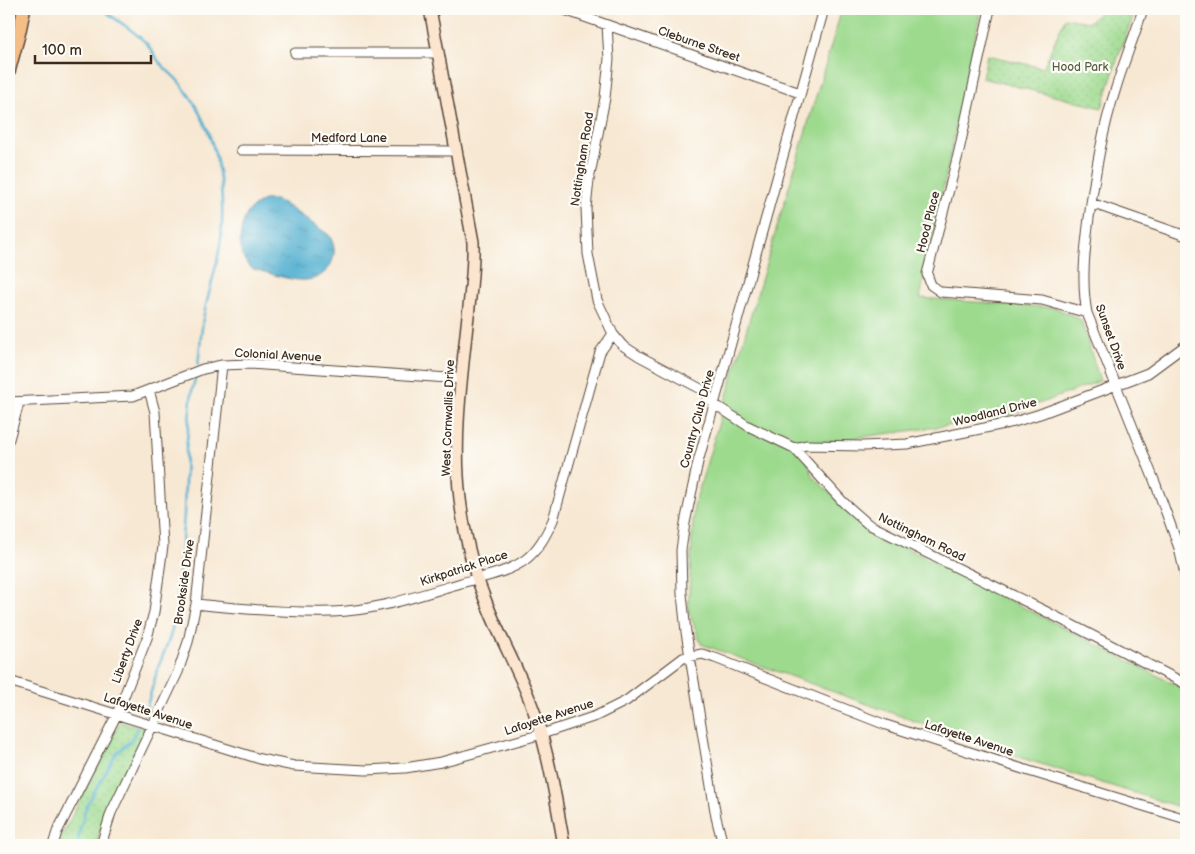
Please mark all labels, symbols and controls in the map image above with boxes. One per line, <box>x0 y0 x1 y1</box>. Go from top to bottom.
street label: Cleburne Street <box>656 23 742 66</box>
scale bar <box>35 32 151 64</box>
text: 100 m <box>42 41 82 60</box>
park label: Hood Park <box>1052 60 1108 75</box>
street label: Nottingham Road <box>568 111 597 207</box>
street label: Medford Lane <box>311 131 387 146</box>
street label: Hood Place <box>914 190 943 254</box>
street label: Sunset Drive <box>1092 302 1129 372</box>
street label: Colonial Avenue <box>234 346 322 365</box>
street label: West Cornwallis Drive <box>439 359 458 477</box>
street label: Country Club Drive <box>677 368 718 470</box>
street label: Woodland Drive <box>952 395 1038 430</box>
street label: Nottingham Road <box>876 510 968 565</box>
street label: Brookside Drive <box>171 538 198 626</box>
street label: Kirkpatrick Place <box>418 547 510 590</box>
street label: Liberty Drive <box>109 617 146 686</box>
street label: Lafayette Avenue <box>101 690 194 733</box>
street label: Lafayette Avenue <box>503 696 596 739</box>
street label: Lafayette Avenue <box>922 717 1015 760</box>

